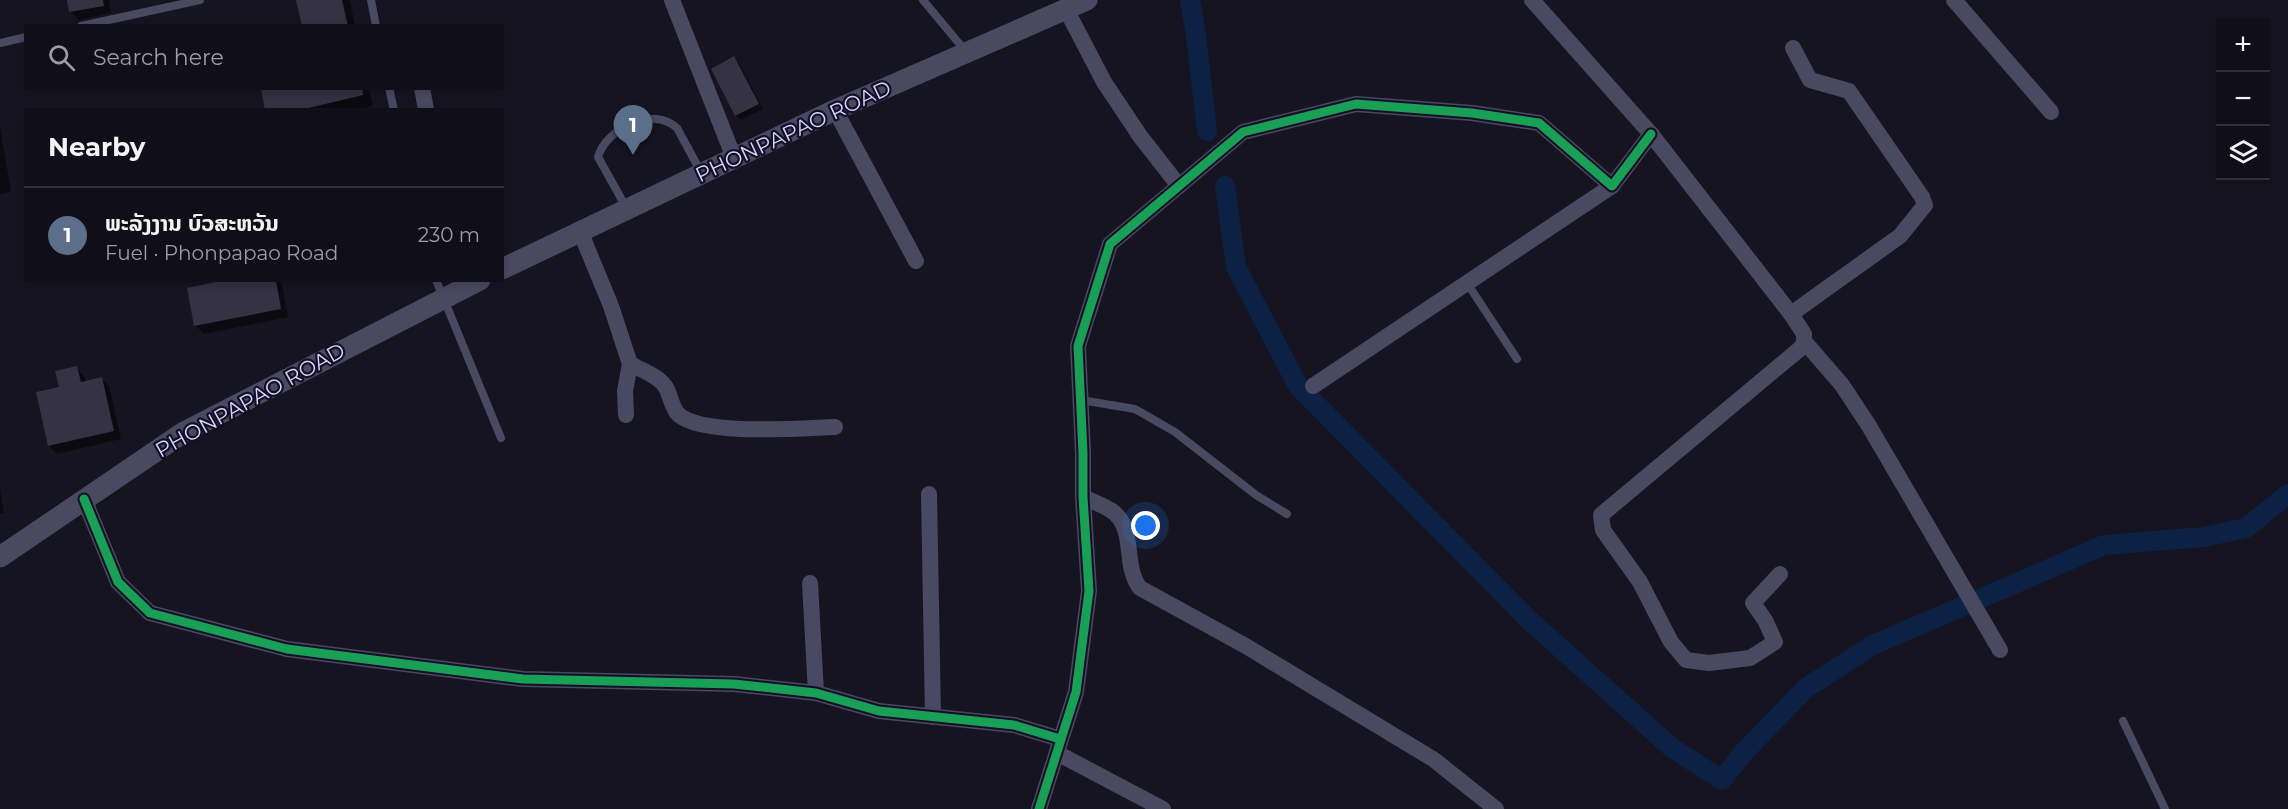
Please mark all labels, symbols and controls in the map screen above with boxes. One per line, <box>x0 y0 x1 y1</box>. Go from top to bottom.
map controls <box>2216 18 2270 180</box>
button: + <box>2216 18 2270 72</box>
search box <box>24 24 504 90</box>
icon: search <box>45 41 78 74</box>
text: Search here <box>93 44 224 71</box>
button: − <box>2216 72 2270 126</box>
street label: PHONPAPAO ROAD <box>691 75 895 187</box>
pin: 1 <box>614 106 652 155</box>
button: layers <box>2216 126 2270 180</box>
text: Nearby <box>48 131 145 163</box>
text: ພະລັງງານ ບົວສະຫວັນ <box>105 210 279 237</box>
text: 1 <box>64 223 71 247</box>
text: 230 m <box>418 223 480 247</box>
text: Fuel · Phonpapao Road <box>105 241 338 265</box>
street label: PHONPAPAO ROAD <box>151 337 349 463</box>
your location <box>1131 511 1160 540</box>

